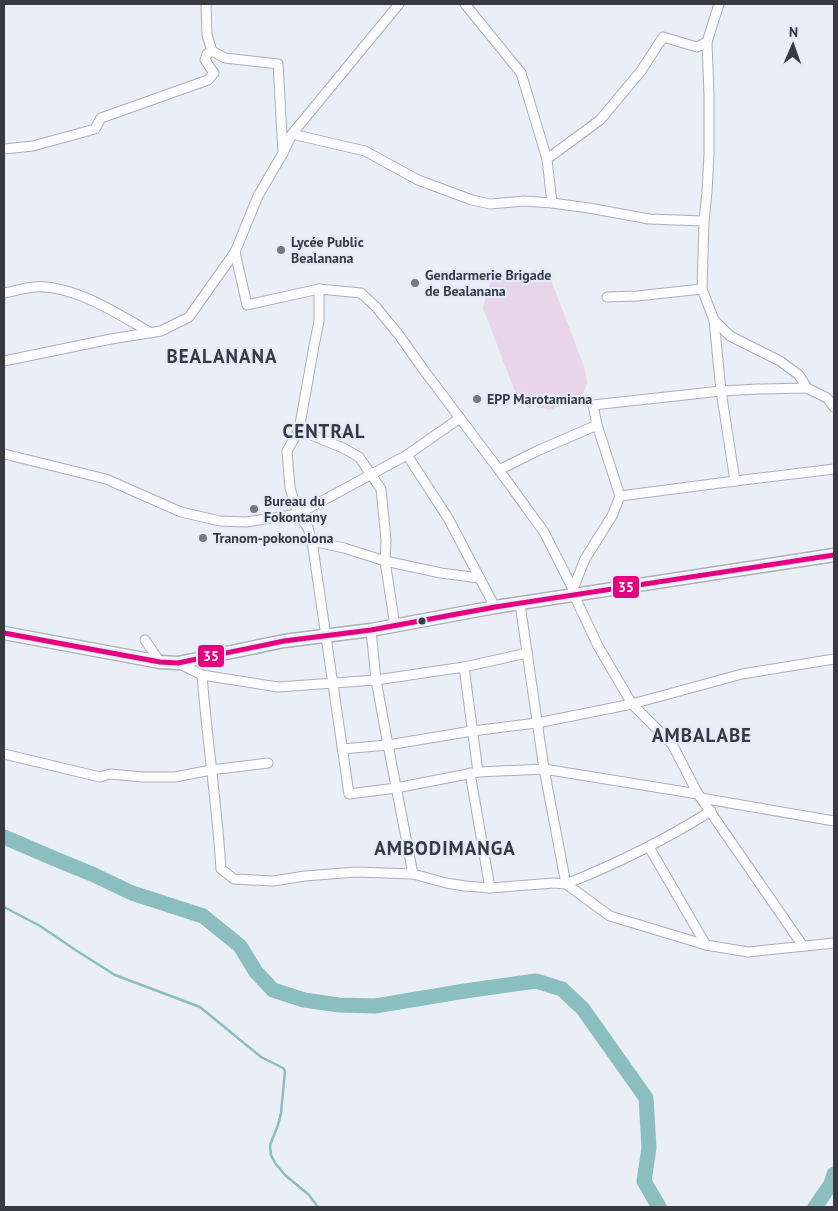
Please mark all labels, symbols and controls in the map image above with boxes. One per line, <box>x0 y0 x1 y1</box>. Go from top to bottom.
north arrow <box>768 20 818 70</box>
text: N <box>789 23 798 41</box>
place label: Lycée Public Bealanana <box>291 233 364 267</box>
marker: Lycée Public Bealanana <box>275 244 287 256</box>
place label: Gendarmerie Brigade de Bealanana <box>425 266 551 300</box>
marker: Gendarmerie Brigade de Bealanana <box>409 277 421 289</box>
district label: BEALANANA <box>166 344 278 368</box>
place label: EPP Marotamiana <box>487 390 592 408</box>
marker: EPP Marotamiana <box>471 393 483 405</box>
district label: CENTRAL <box>283 419 365 443</box>
place label: Bureau du Fokontany <box>264 492 327 526</box>
marker: Bureau du Fokontany <box>248 503 260 515</box>
place label: Tranom-pokonolona <box>213 529 334 547</box>
marker: Tranom-pokonolona <box>197 532 209 544</box>
line badge: 35 <box>612 575 640 599</box>
text: 35 <box>618 578 634 596</box>
unlabelled marker <box>417 616 427 626</box>
line badge: 35 <box>197 644 225 668</box>
text: 35 <box>203 647 219 665</box>
district label: AMBALABE <box>652 723 752 747</box>
district label: AMBODIMANGA <box>374 836 516 860</box>

